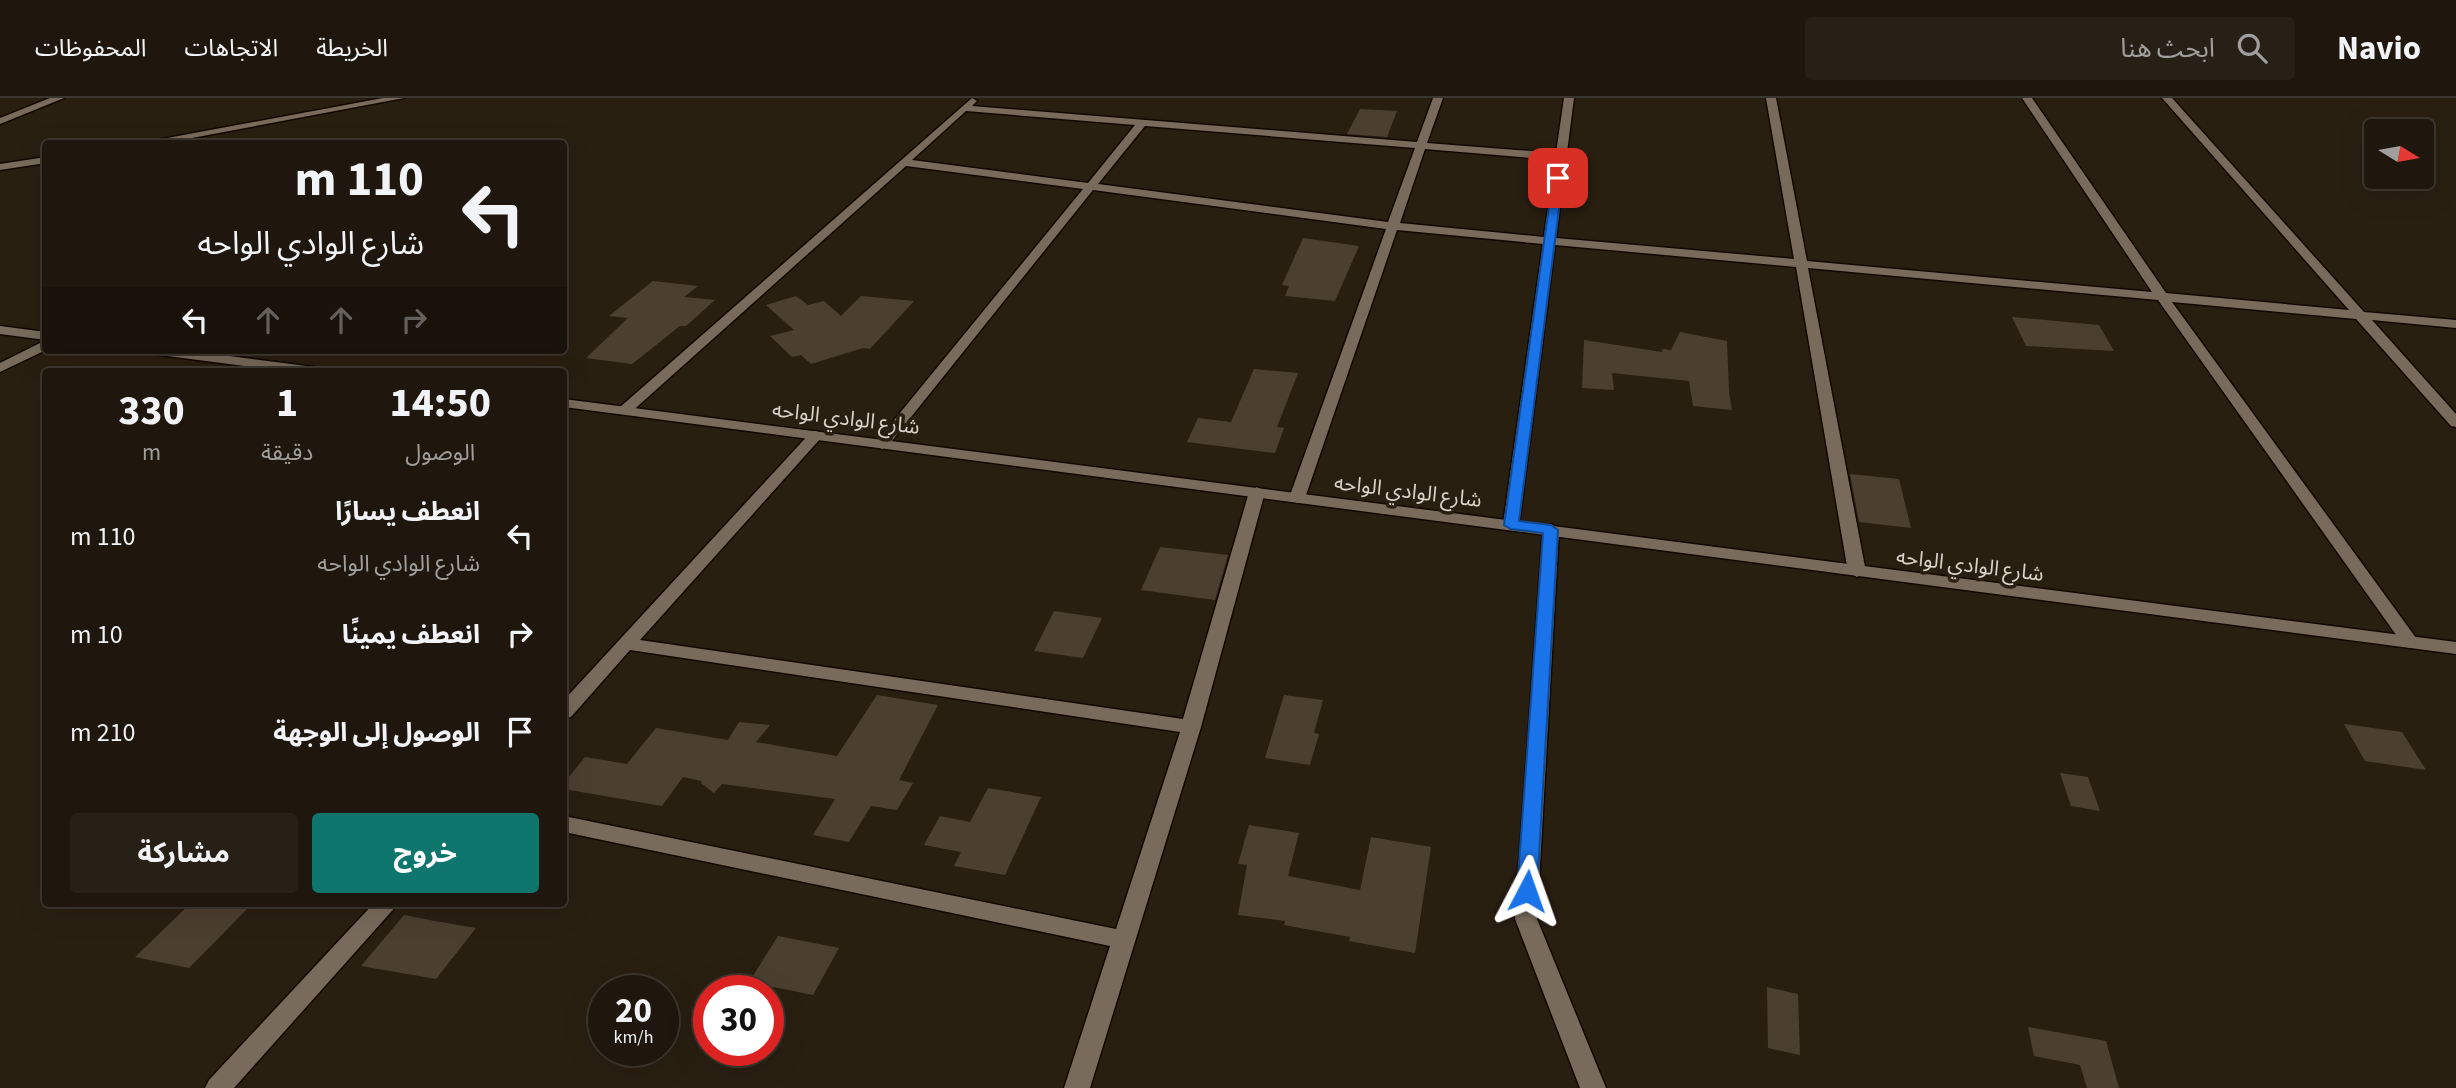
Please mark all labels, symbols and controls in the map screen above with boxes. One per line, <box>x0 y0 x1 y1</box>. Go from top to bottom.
search box <box>1805 17 2295 80</box>
text: Navio <box>2337 25 2421 72</box>
icon: search <box>2233 29 2271 67</box>
text: ابحث هنا <box>2120 30 2215 67</box>
text: المحفوظات <box>35 31 146 66</box>
text: الاتجاهات <box>184 31 278 66</box>
text: الخريطة <box>316 31 388 66</box>
north arrow <box>2364 119 2434 189</box>
map controls <box>2364 119 2434 189</box>
text: 110 m <box>295 145 424 215</box>
pin <box>1528 148 1588 208</box>
icon: arrive <box>1539 159 1577 197</box>
icon: left <box>448 168 539 259</box>
text: شارع الوادي الواحه <box>198 221 424 267</box>
icon: left <box>176 301 214 339</box>
icon: ahead <box>249 301 287 339</box>
icon: ahead <box>322 301 360 339</box>
icon: right <box>395 301 433 339</box>
text: 1 <box>276 373 298 433</box>
text: 14:50 <box>390 373 491 433</box>
text: 330 <box>118 381 185 441</box>
street label: شارع الوادي الواحه <box>770 394 922 443</box>
text: m <box>142 436 161 469</box>
text: دقيقة <box>261 436 313 469</box>
text: الوصول <box>405 436 475 469</box>
street label: شارع الوادي الواحه <box>1332 467 1484 516</box>
text: انعطف يسارًا <box>335 493 480 530</box>
icon: left <box>501 517 539 555</box>
text: 110 m <box>70 518 136 555</box>
street label: شارع الوادي الواحه <box>1894 541 2046 590</box>
text: شارع الوادي الواحه <box>317 547 480 580</box>
icon: right <box>501 615 539 653</box>
text: 10 m <box>70 616 123 653</box>
text: انعطف يمينًا <box>342 616 480 653</box>
icon: arrive <box>501 713 539 751</box>
text: 210 m <box>70 714 136 751</box>
text: الوصول إلى الوجهة <box>273 714 480 751</box>
button: مشاركة <box>70 813 298 893</box>
button: خروج <box>312 813 539 893</box>
position arrow <box>1490 854 1564 928</box>
speed limit sign: 30 <box>693 975 784 1066</box>
text: 20 <box>615 986 652 1036</box>
text: km/h <box>614 1025 653 1050</box>

